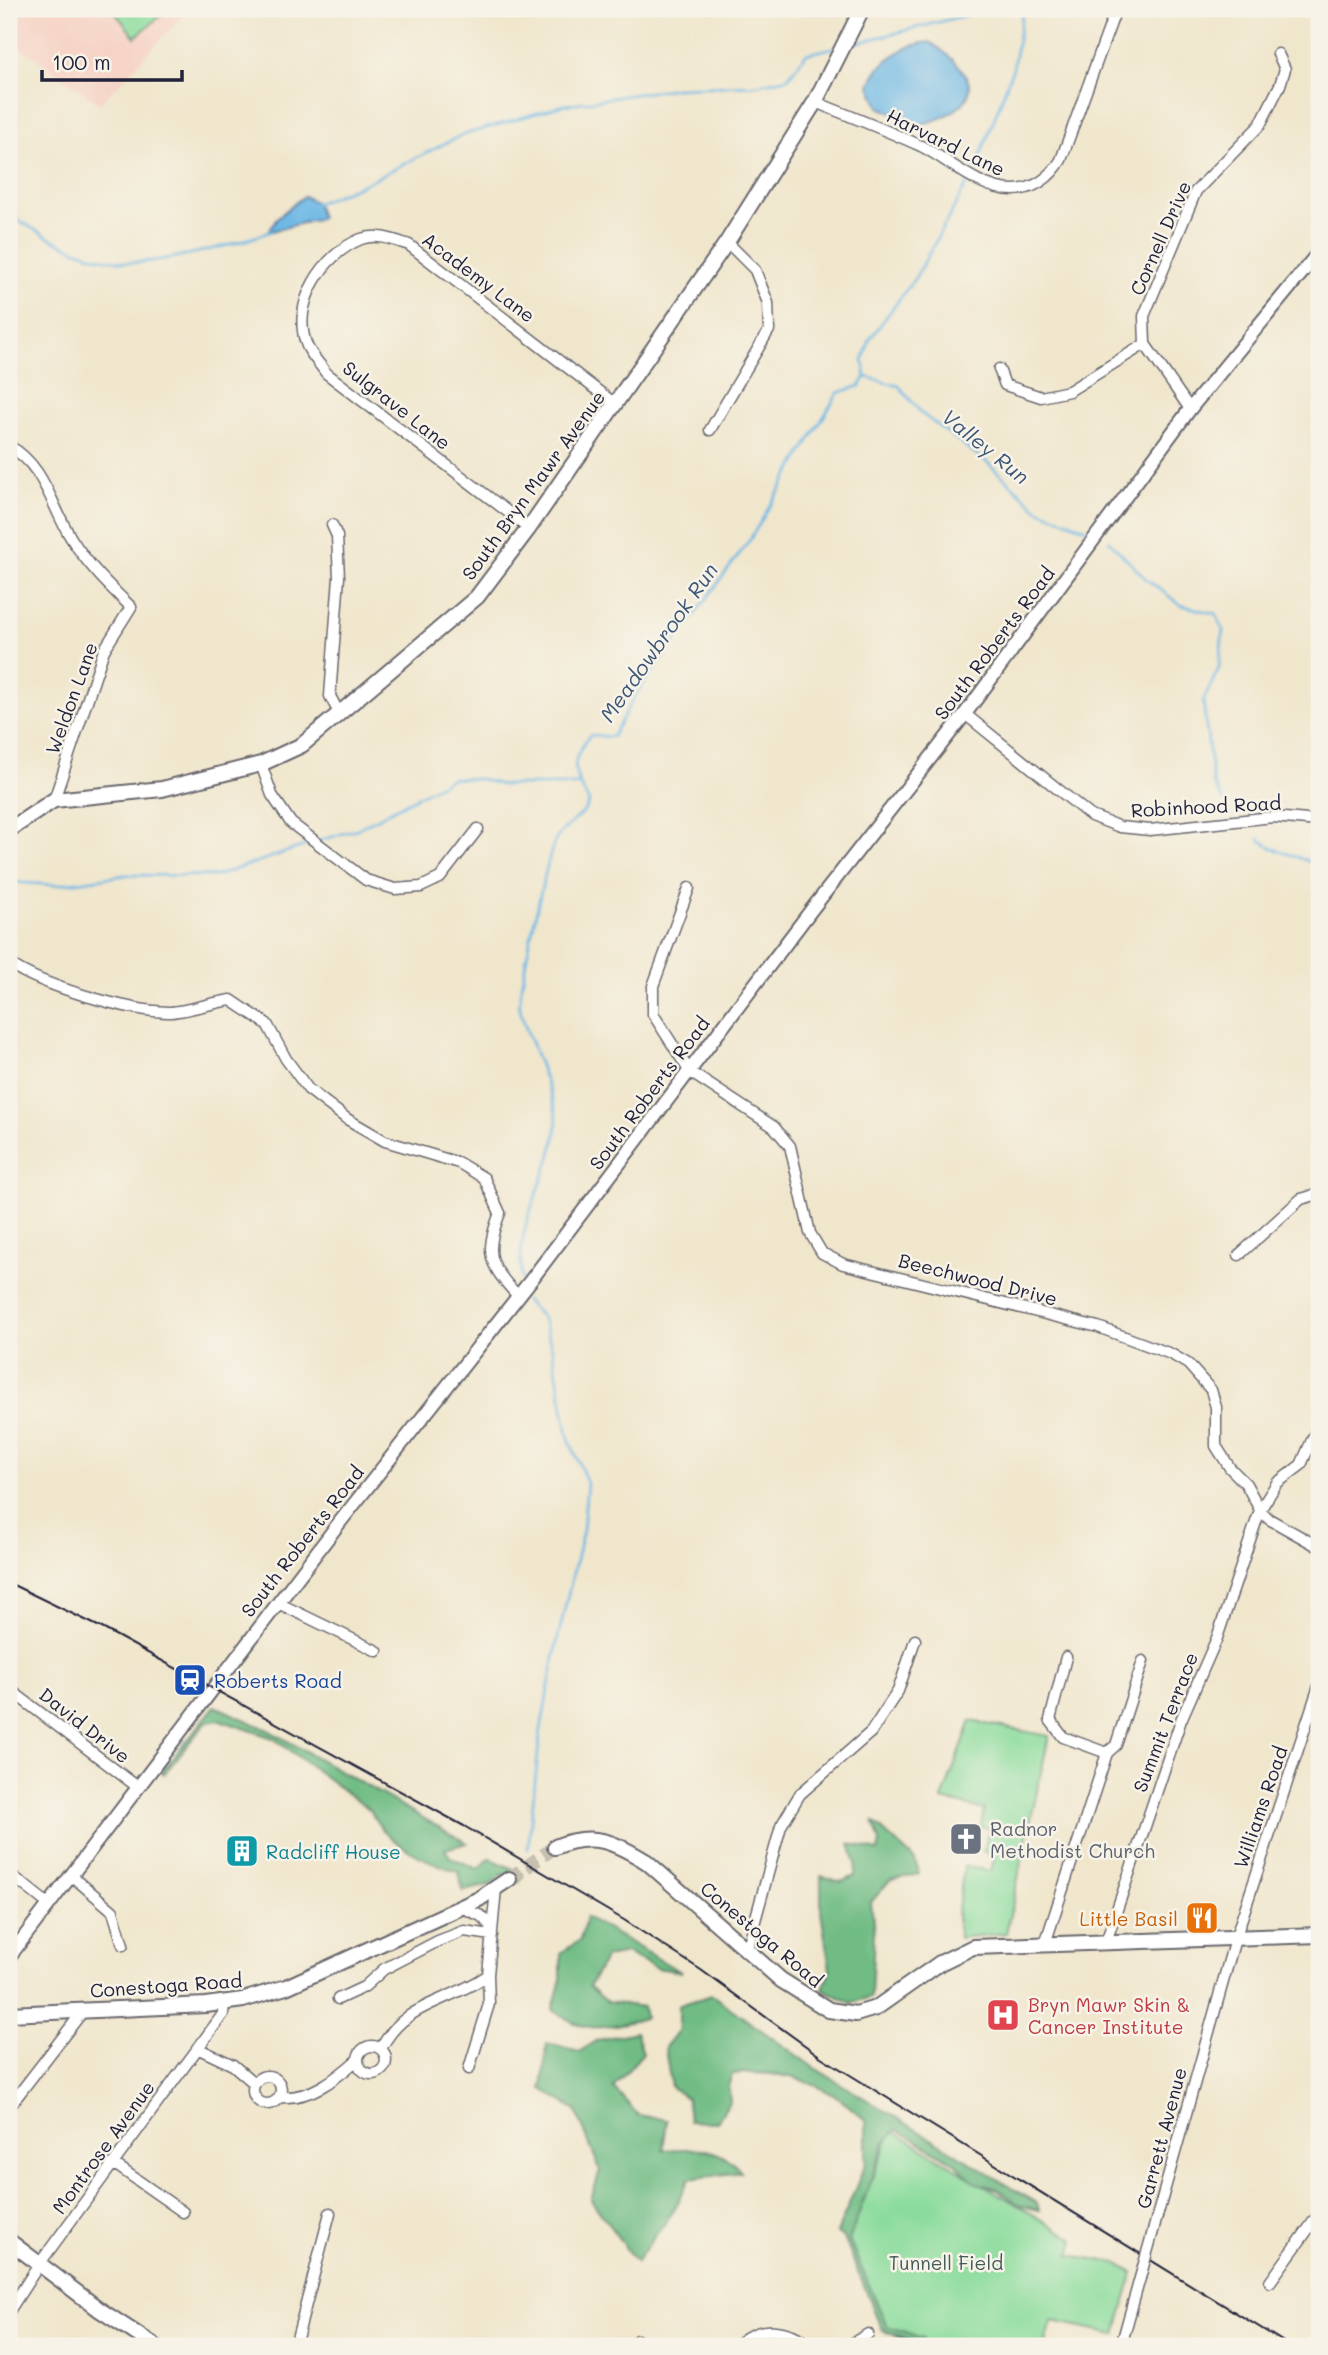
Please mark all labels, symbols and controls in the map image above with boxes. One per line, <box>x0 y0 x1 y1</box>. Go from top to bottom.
scale bar <box>42 38 182 82</box>
text: 100 m <box>52 48 111 75</box>
street label: Harvard Lane <box>883 103 1009 181</box>
street label: Cornell Drive <box>1124 177 1196 299</box>
street label: Academy Lane <box>417 226 541 328</box>
street label: Sulgrave Lane <box>338 355 456 455</box>
street label: South Bryn Mawr Avenue <box>456 385 610 585</box>
water label: Valley Run <box>937 402 1035 490</box>
water label: Meadowbrook Run <box>593 557 723 727</box>
street label: South Roberts Road <box>928 561 1060 725</box>
street label: Weldon Lane <box>39 639 103 757</box>
street label: Robinhood Road <box>1130 790 1282 822</box>
street label: South Roberts Road <box>583 1011 715 1175</box>
street label: Beechwood Drive <box>896 1247 1060 1311</box>
street label: South Roberts Road <box>235 1460 369 1622</box>
street label: Summit Terrace <box>1127 1649 1203 1795</box>
station icon: Roberts Road <box>171 1661 209 1699</box>
place label: Roberts Road <box>214 1668 342 1693</box>
street label: David Drive <box>34 1682 136 1768</box>
street label: Williams Road <box>1227 1743 1293 1871</box>
place label: Radnor Methodist Church <box>990 1816 1155 1863</box>
church icon: Radnor Methodist Church <box>947 1820 985 1858</box>
building icon: Radcliff House <box>223 1832 261 1870</box>
place label: Radcliff House <box>266 1839 401 1864</box>
street label: Conestoga Road <box>696 1875 828 1993</box>
restaurant icon: Little Basil <box>1183 1899 1221 1937</box>
place label: Little Basil <box>1079 1906 1178 1931</box>
street label: Conestoga Road <box>89 1967 243 2003</box>
place label: Bryn Mawr Skin & Cancer Institute <box>1028 1992 1190 2039</box>
hospital icon: Bryn Mawr Skin & Cancer Institute <box>984 1996 1022 2034</box>
street label: Garrett Avenue <box>1130 2065 1192 2211</box>
street label: Montrose Avenue <box>46 2075 160 2219</box>
park label: Tunnell Field <box>889 2250 1003 2275</box>

